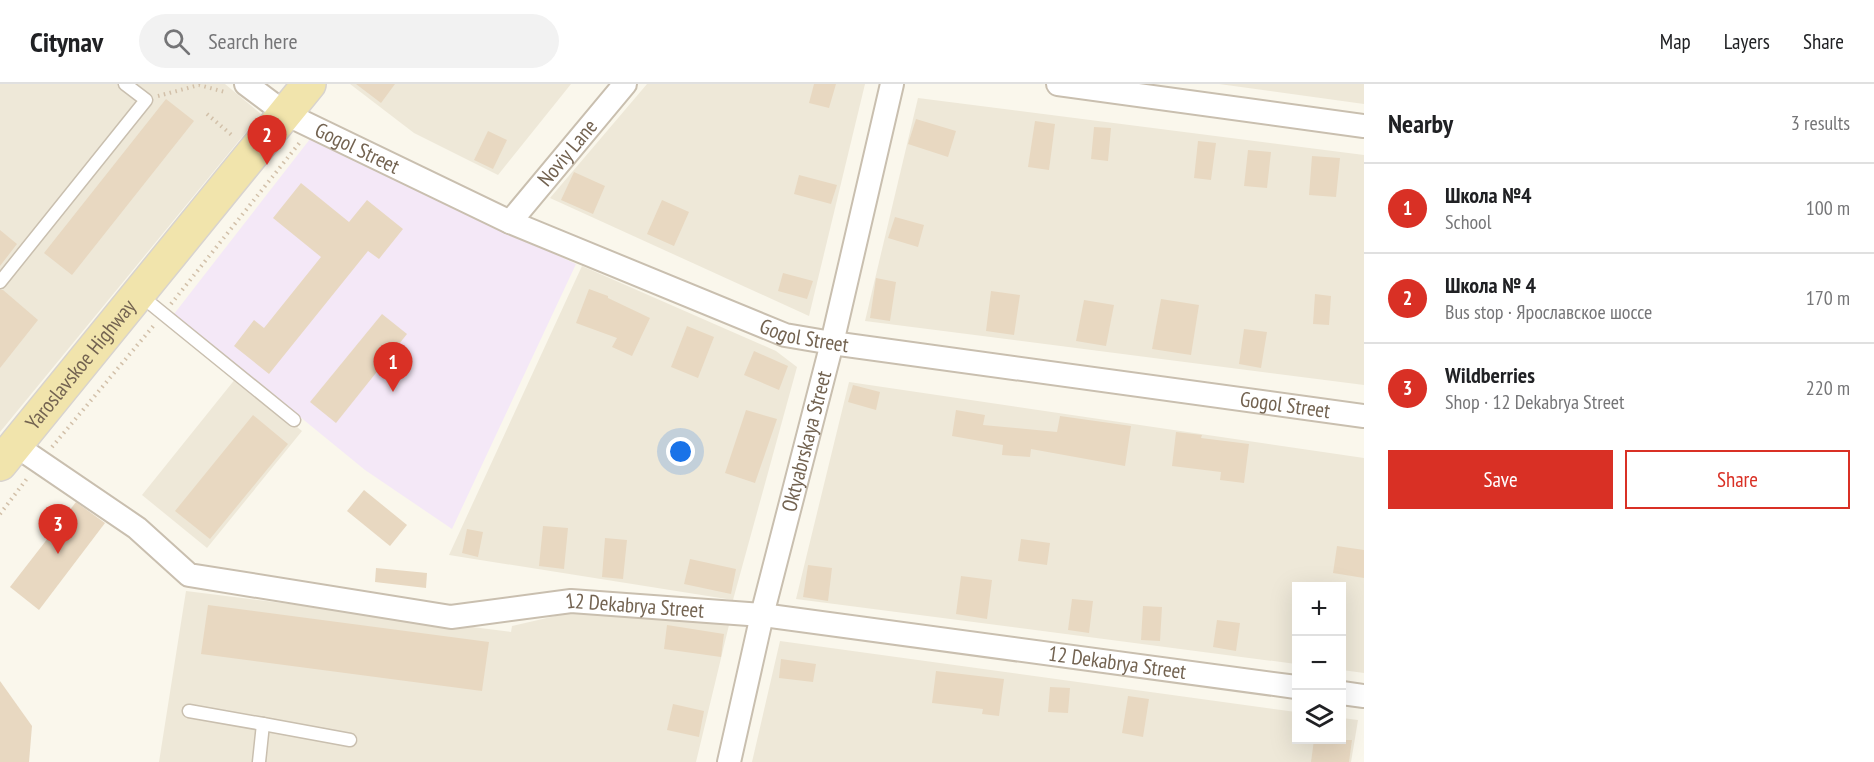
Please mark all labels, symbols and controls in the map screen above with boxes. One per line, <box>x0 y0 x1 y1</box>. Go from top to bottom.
search box <box>139 14 559 68</box>
text: Citynav <box>30 23 103 60</box>
icon: search <box>160 25 193 58</box>
text: Search here <box>208 27 298 55</box>
text: Map <box>1660 28 1691 55</box>
text: Layers <box>1724 28 1770 55</box>
text: Share <box>1803 28 1844 55</box>
text: Nearby <box>1388 107 1453 140</box>
text: 3 results <box>1791 110 1850 136</box>
street label: Noviy Lane <box>531 113 603 192</box>
pin: 2 <box>248 116 286 165</box>
street label: Gogol Street <box>311 116 404 180</box>
text: Школа №4 <box>1445 181 1532 209</box>
text: 1 <box>1403 195 1412 221</box>
text: 100 m <box>1806 195 1850 221</box>
text: School <box>1445 209 1491 235</box>
text: Школа № 4 <box>1445 271 1536 299</box>
text: 2 <box>1403 285 1412 311</box>
text: 170 m <box>1806 285 1850 311</box>
street label: Yaroslavskoe Highway <box>19 294 141 435</box>
text: Bus stop · Ярославское шоссе <box>1445 299 1652 325</box>
street label: Gogol Street <box>756 312 851 358</box>
pin: 1 <box>374 342 412 392</box>
text: Wildberries <box>1445 361 1535 389</box>
street label: Oktyabrskaya Street <box>775 368 837 515</box>
text: 3 <box>1403 375 1412 401</box>
text: 220 m <box>1806 375 1850 401</box>
street label: Gogol Street <box>1239 385 1332 424</box>
text: Shop · 12 Dekabrya Street <box>1445 389 1625 415</box>
your location <box>666 437 695 466</box>
button: Save <box>1388 450 1613 509</box>
button: Share <box>1625 450 1850 509</box>
pin: 3 <box>38 504 78 554</box>
map controls <box>1292 582 1346 744</box>
button: + <box>1292 582 1346 636</box>
street label: 12 Dekabrya Street <box>564 587 705 624</box>
button: − <box>1292 636 1346 690</box>
street label: 12 Dekabrya Street <box>1047 640 1188 685</box>
button: layers <box>1292 690 1346 744</box>

